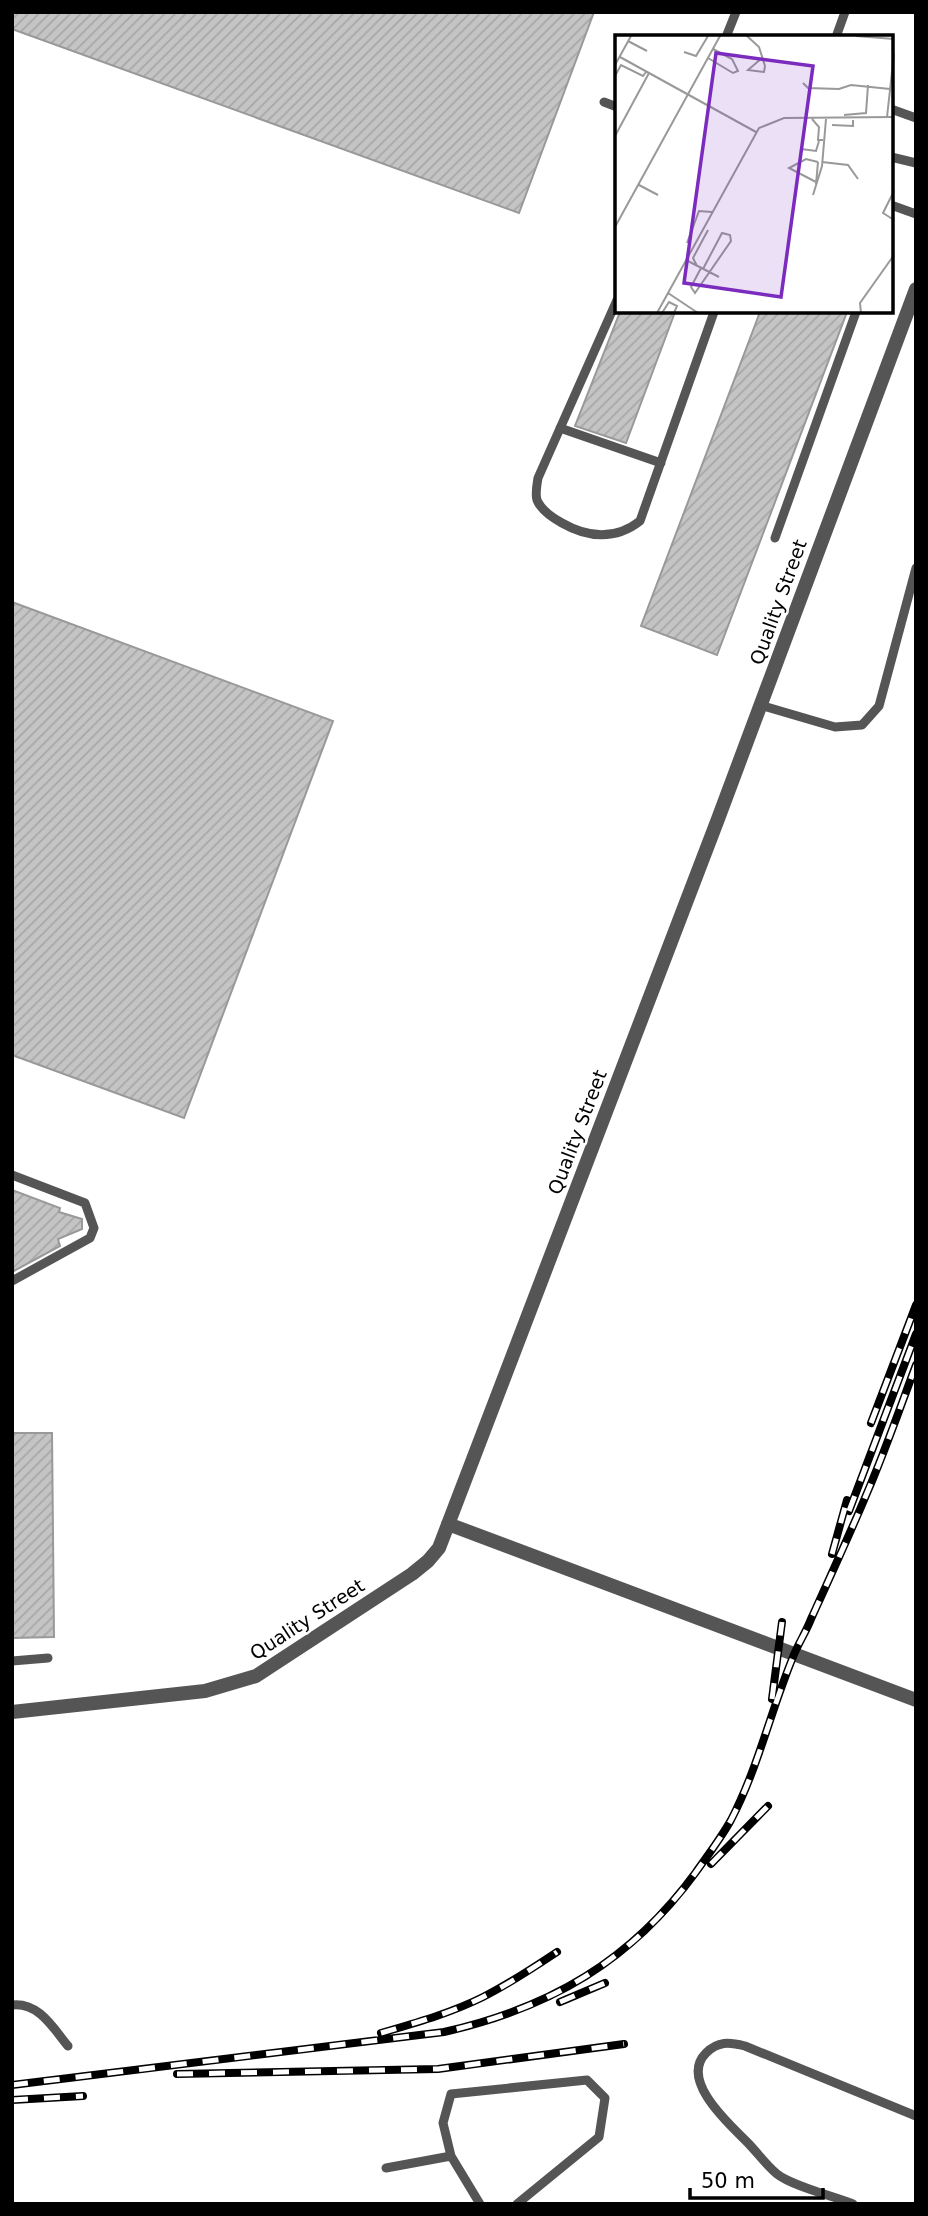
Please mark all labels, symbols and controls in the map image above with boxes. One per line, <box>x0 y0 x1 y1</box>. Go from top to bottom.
inset map <box>615 35 893 313</box>
street label: Quality Street <box>745 536 811 668</box>
street label: Quality Street <box>543 1067 611 1197</box>
street label: Quality Street <box>246 1574 368 1664</box>
scale bar <box>690 2156 823 2200</box>
text: 50 m <box>701 2169 755 2193</box>

